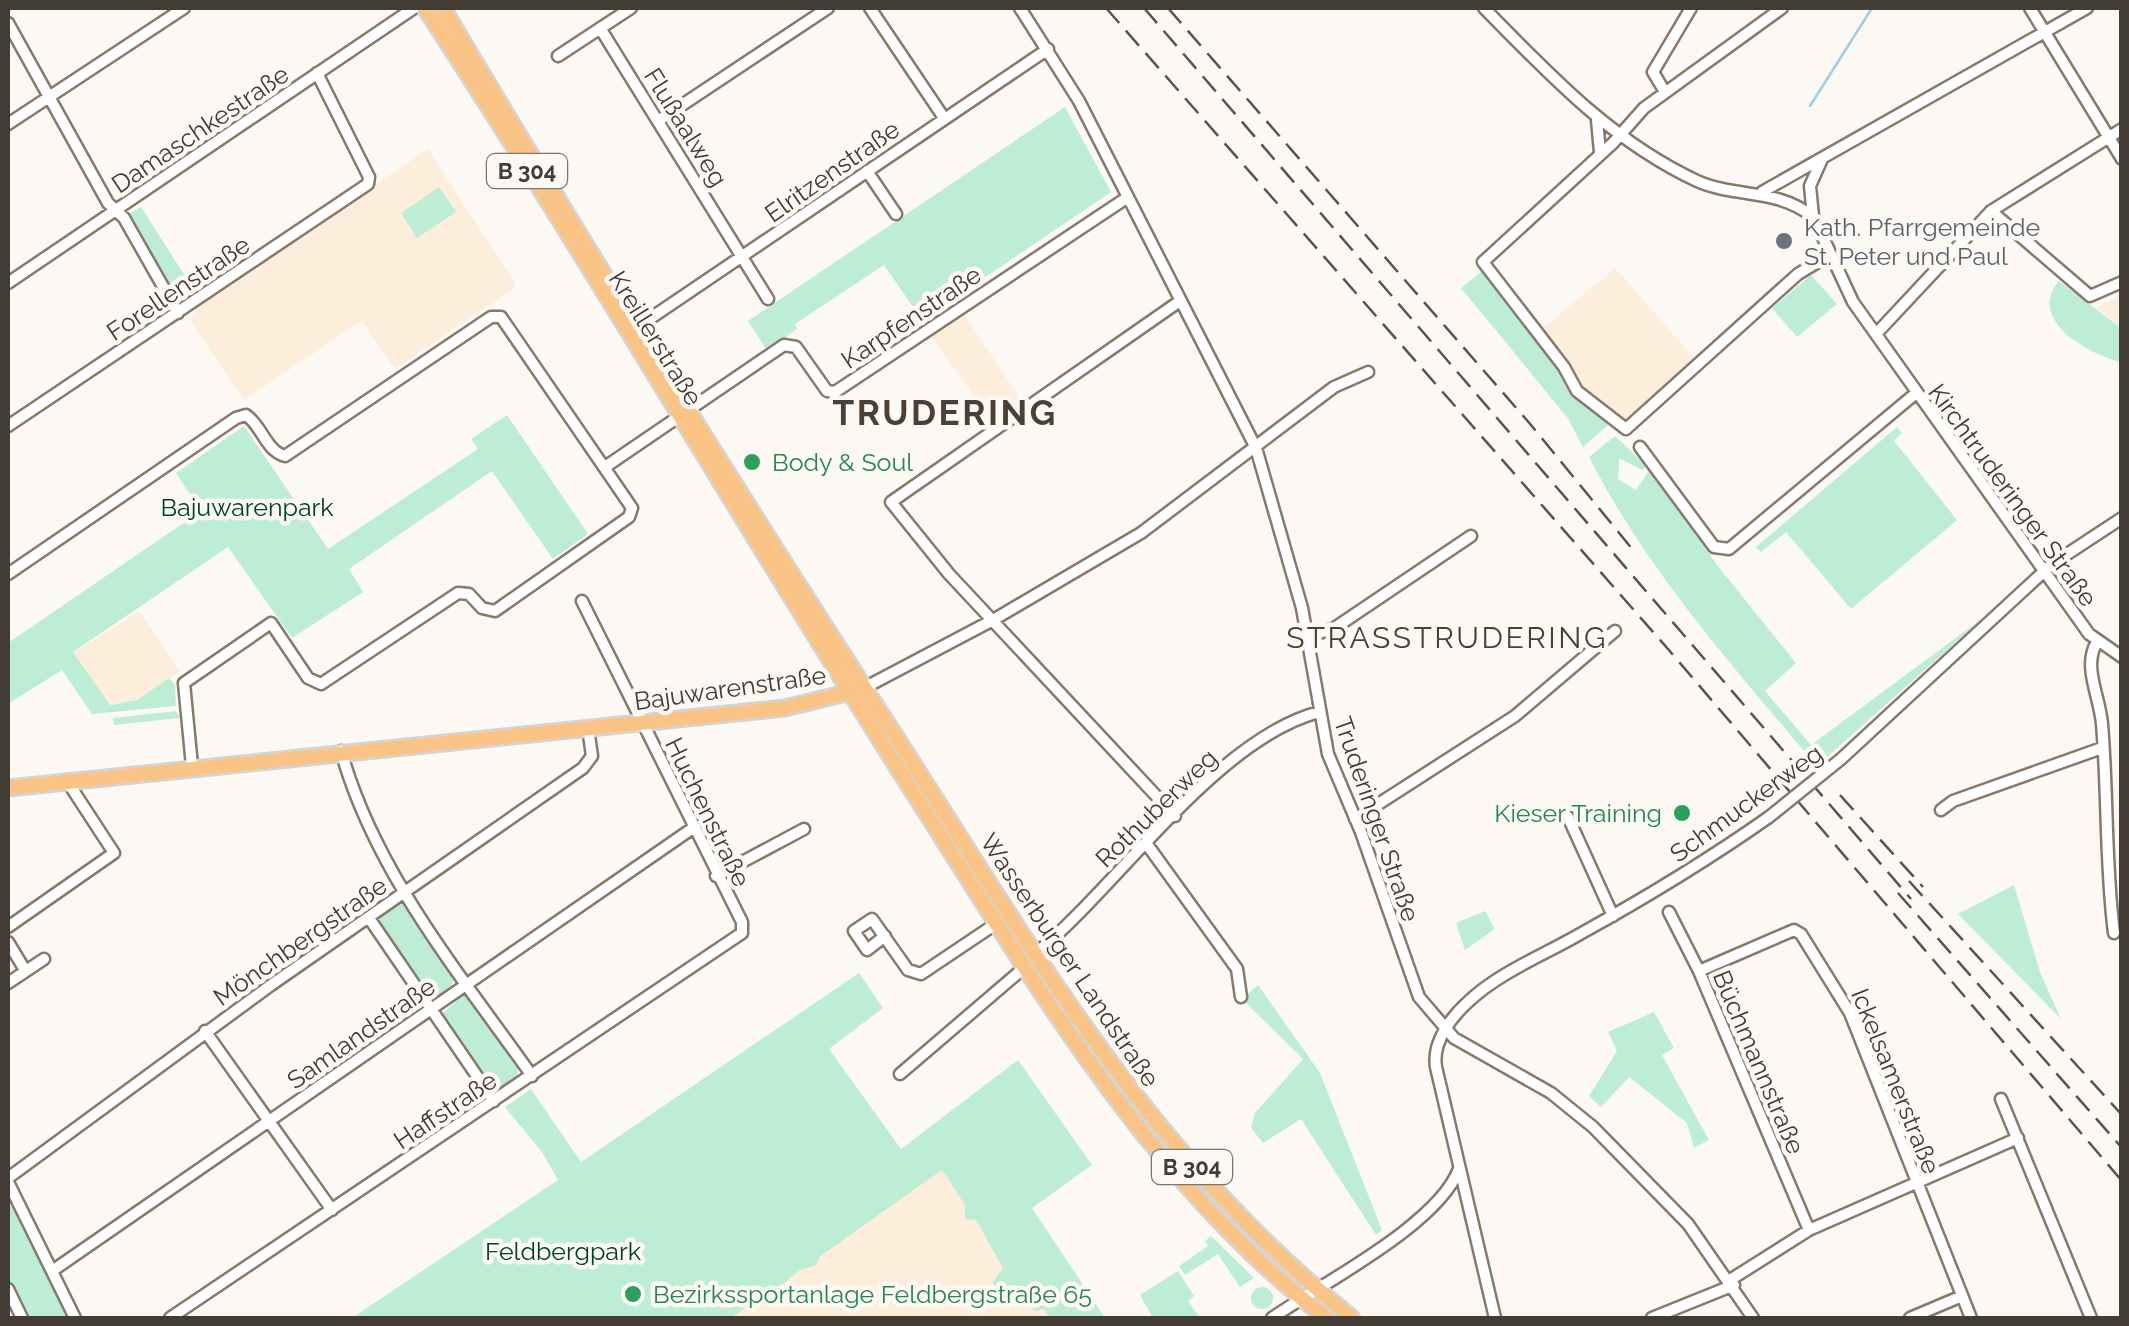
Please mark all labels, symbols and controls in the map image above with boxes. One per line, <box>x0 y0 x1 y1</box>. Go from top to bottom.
street label: Damaschkestraße <box>106 59 294 199</box>
street label: Flußaalweg <box>638 62 734 192</box>
street label: Elritzenstraße <box>759 114 905 228</box>
road number: B 304 <box>487 154 567 188</box>
place label: Kath. Pfarrgemeinde St. Peter und Paul <box>1804 212 2040 271</box>
street label: Forellenstraße <box>101 229 255 347</box>
marker: Kath. Pfarrgemeinde St. Peter und Paul <box>1773 230 1795 252</box>
street label: Karpfenstraße <box>835 259 987 375</box>
street label: Kreillerstraße <box>603 265 709 411</box>
street label: Kirchtruderinger Straße <box>1922 378 2104 612</box>
district label: TRUDERING <box>832 392 1058 433</box>
place label: Body & Soul <box>772 447 913 477</box>
marker: Body & Soul <box>741 451 763 473</box>
park label: Bajuwarenpark <box>160 492 334 522</box>
district label: STRASSTRUDERING <box>1286 620 1608 655</box>
street label: Bajuwarenstraße <box>632 660 828 716</box>
street label: Truderinger Straße <box>1328 713 1426 925</box>
street label: Huchenstraße <box>659 733 757 891</box>
street label: Schmuckerweg <box>1664 738 1828 868</box>
street label: Rothuberweg <box>1089 743 1223 873</box>
place label: Kieser Training <box>1494 798 1662 828</box>
marker: Kieser Training <box>1671 802 1693 824</box>
street label: Wasserburger Landstraße <box>974 828 1166 1092</box>
street label: Mönchbergstraße <box>208 870 392 1012</box>
street label: Büchmannstraße <box>1707 966 1811 1158</box>
street label: Samlandstraße <box>281 971 441 1095</box>
street label: Ickelsamerstraße <box>1845 984 1947 1178</box>
street label: Haffstraße <box>388 1065 502 1155</box>
road number: B 304 <box>1152 1150 1232 1184</box>
park label: Feldbergpark <box>485 1236 642 1266</box>
place label: Bezirkssportanlage Feldbergstraße 65 <box>653 1279 1092 1309</box>
marker: Bezirkssportanlage Feldbergstraße 65 <box>622 1283 644 1305</box>

